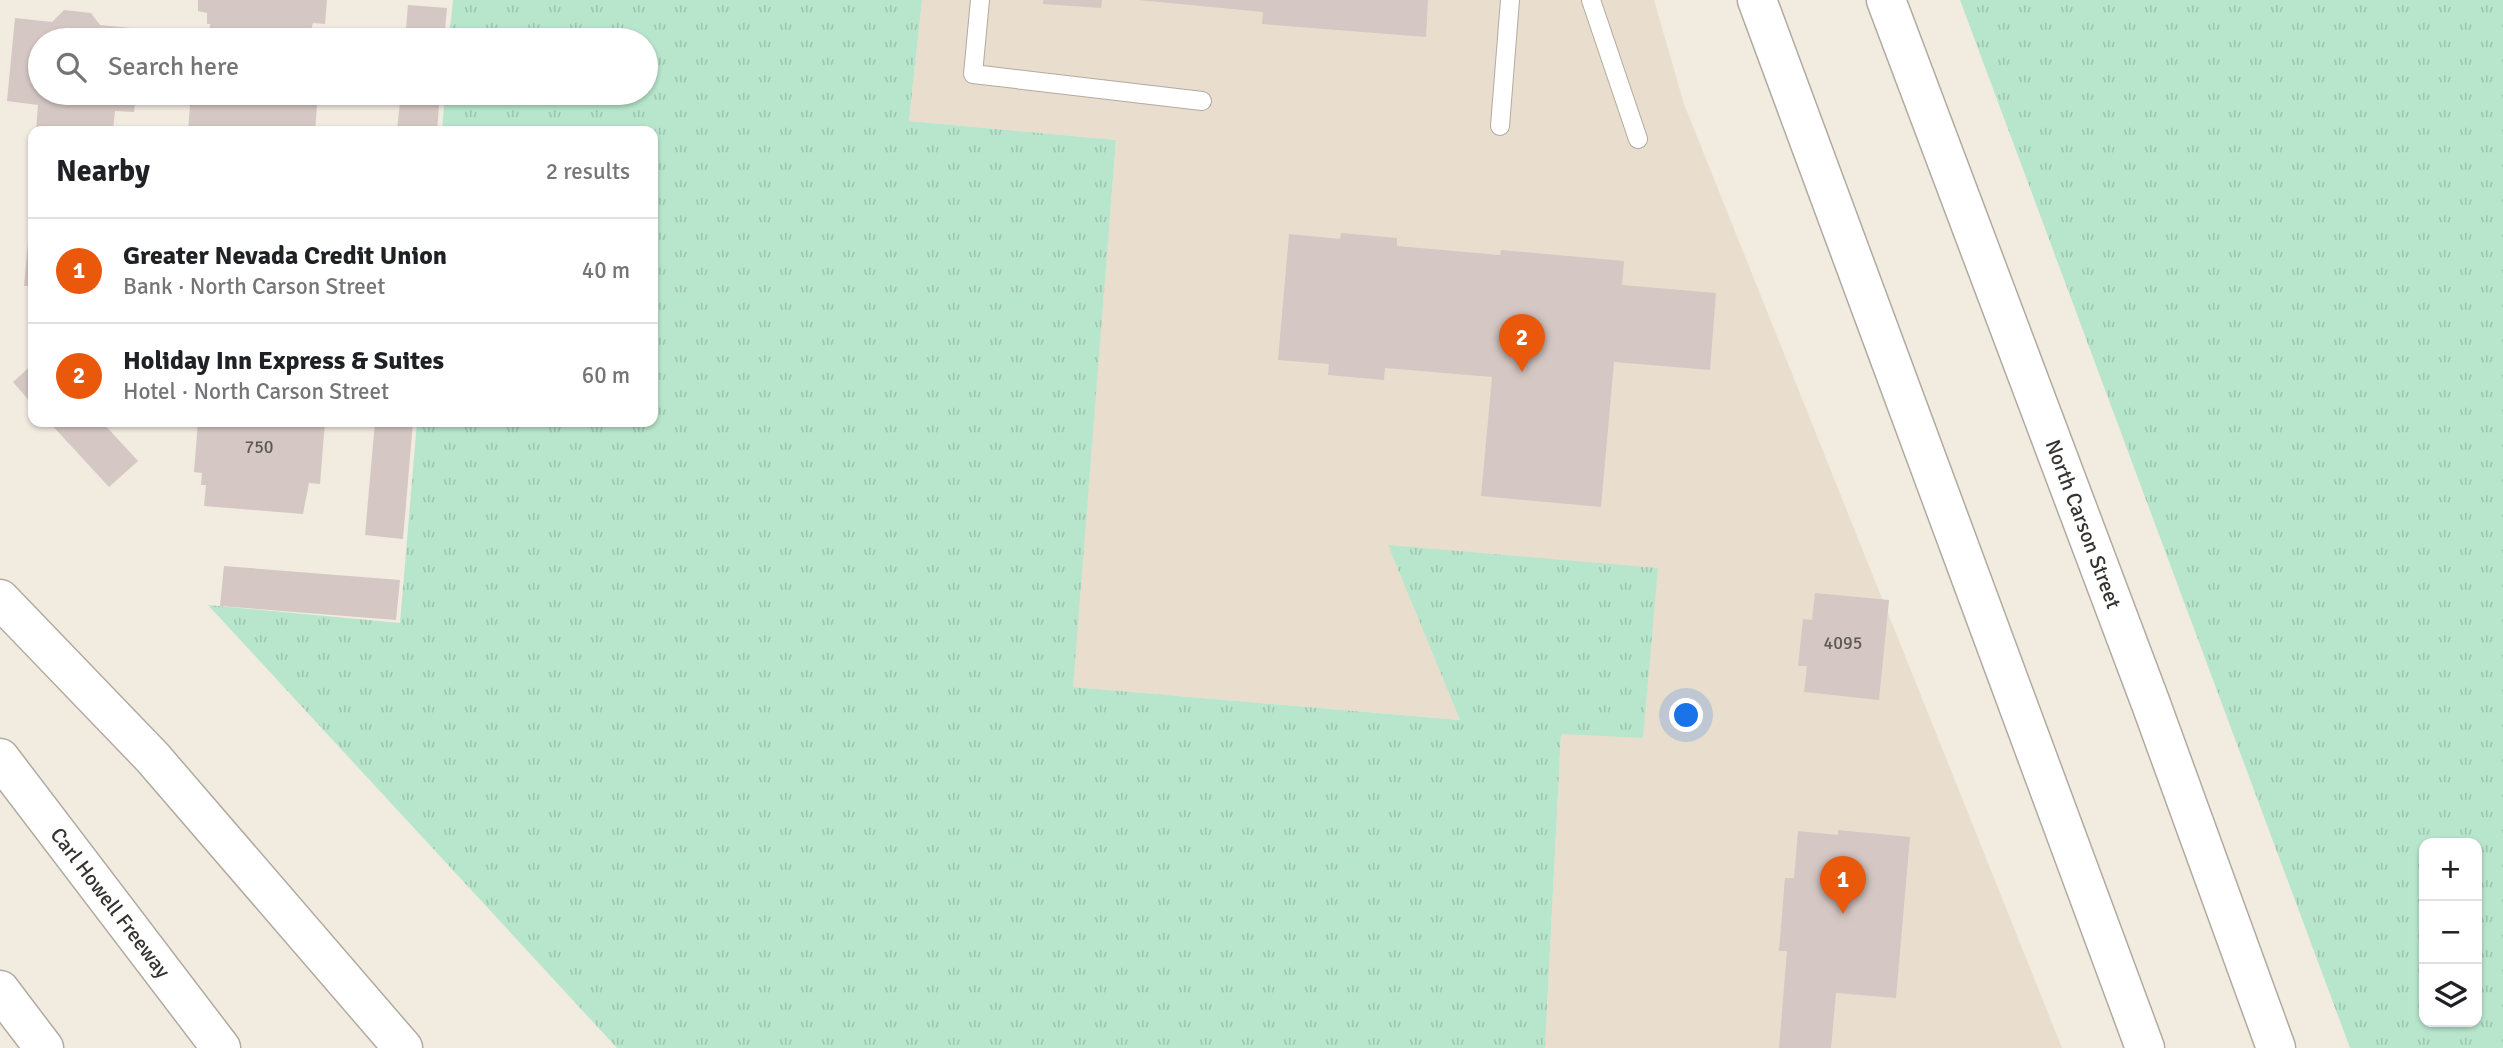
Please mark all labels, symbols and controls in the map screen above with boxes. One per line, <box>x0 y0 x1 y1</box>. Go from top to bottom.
search box <box>28 28 658 105</box>
icon: search <box>52 48 90 86</box>
text: Search here <box>108 51 239 83</box>
text: Nearby <box>56 153 150 190</box>
text: 2 results <box>546 157 630 186</box>
text: Greater Nevada Credit Union <box>123 240 447 272</box>
text: 1 <box>73 256 85 285</box>
text: 40 m <box>582 256 630 285</box>
text: Bank · North Carson Street <box>123 272 385 301</box>
pin: 2 <box>1499 314 1545 372</box>
text: Holiday Inn Express & Suites <box>123 345 444 377</box>
text: 2 <box>73 361 85 390</box>
text: 60 m <box>582 361 630 390</box>
text: Hotel · North Carson Street <box>123 377 389 406</box>
house number: 750 <box>244 436 274 458</box>
street label: North Carson Street <box>2040 436 2127 612</box>
house number: 4095 <box>1824 632 1862 654</box>
your location <box>1669 698 1703 732</box>
street label: Carl Howell Freeway <box>45 822 176 983</box>
map controls <box>2419 838 2482 1027</box>
button: + <box>2419 838 2482 901</box>
pin: 1 <box>1820 856 1866 914</box>
button: − <box>2419 901 2482 964</box>
button: layers <box>2419 964 2482 1027</box>

